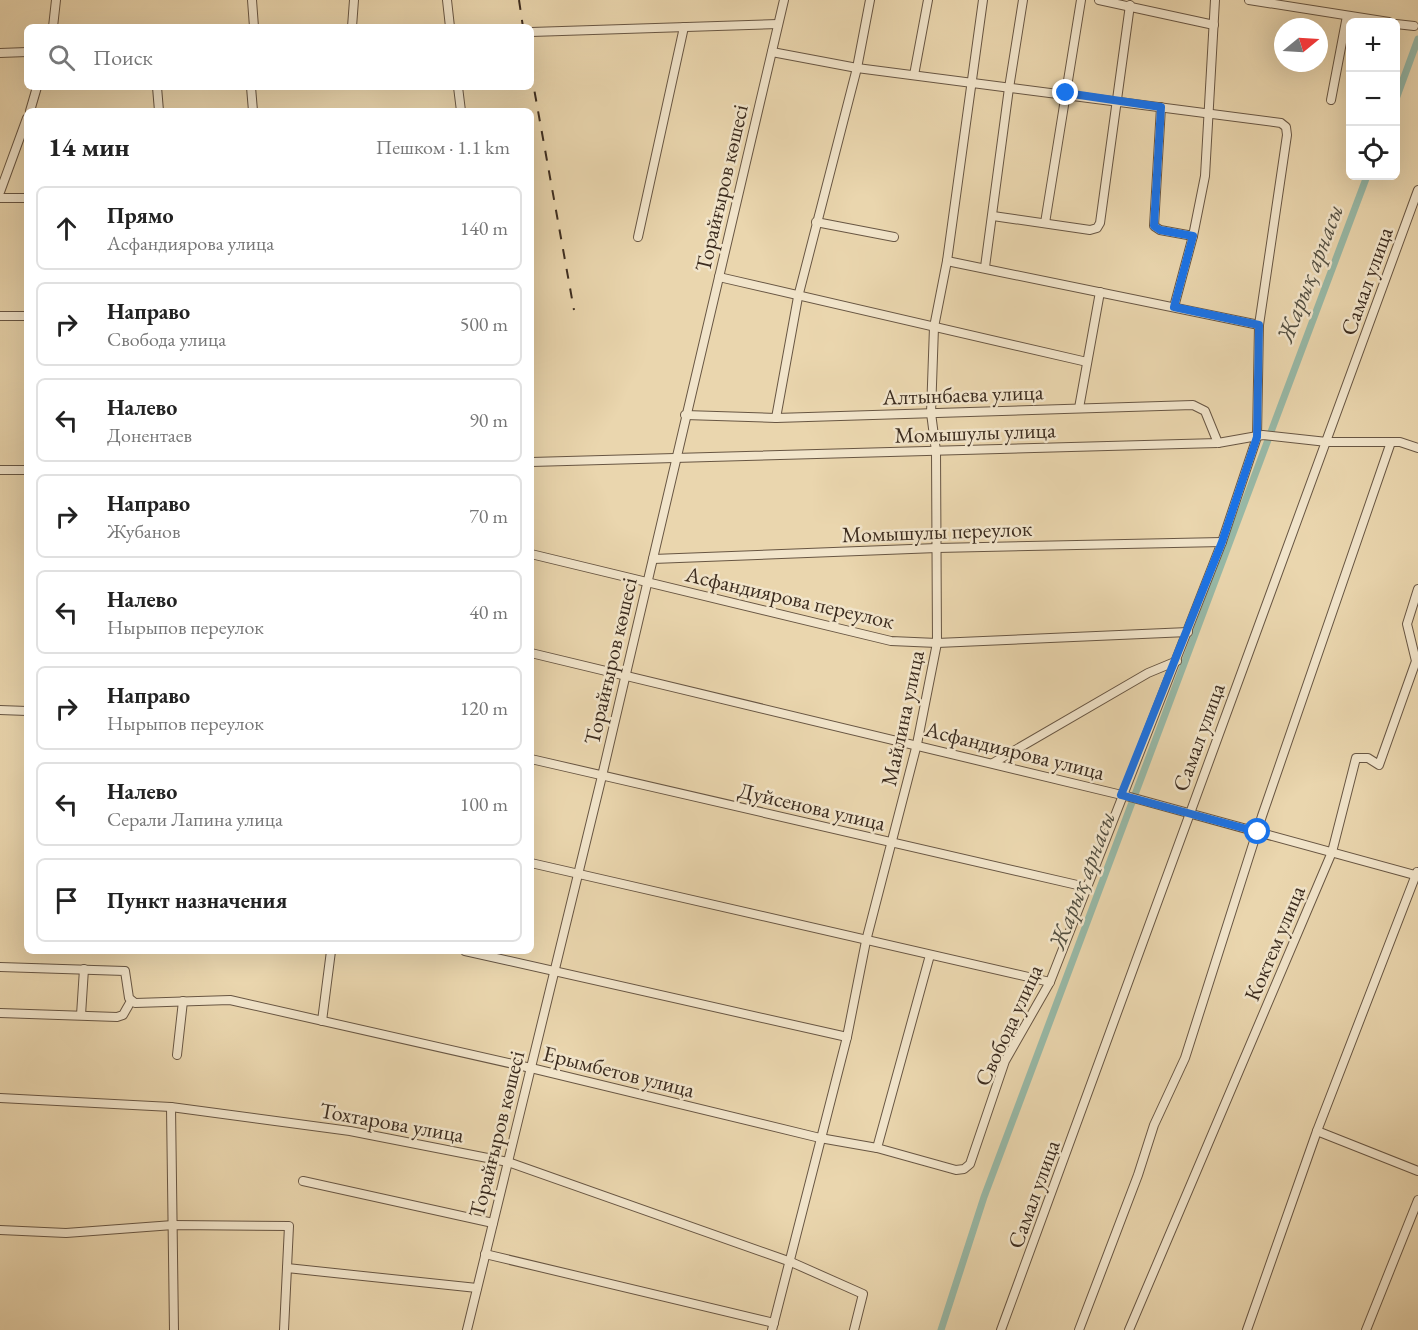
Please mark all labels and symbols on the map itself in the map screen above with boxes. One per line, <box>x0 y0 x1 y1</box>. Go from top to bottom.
north arrow <box>1274 18 1328 72</box>
route end <box>1052 79 1078 105</box>
street label: Торайғыров көшесі <box>688 102 755 275</box>
water label: Жарық арнасы <box>1268 200 1350 348</box>
street label: Самал улица <box>1333 223 1400 339</box>
street label: Алтынбаева улица <box>881 377 1044 412</box>
street label: Момышулы улица <box>894 415 1056 450</box>
street label: Момышулы переулок <box>841 514 1033 549</box>
street label: Асфандиярова переулок <box>682 559 898 636</box>
street label: Торайғыров көшесі <box>577 575 644 748</box>
street label: Майлина улица <box>874 647 931 789</box>
street label: Самал улица <box>1165 679 1232 795</box>
street label: Асфандиярова улица <box>921 714 1108 787</box>
street label: Дуйсенова улица <box>736 775 888 838</box>
water label: Жарық арнасы <box>1040 807 1122 955</box>
route start <box>1244 818 1270 844</box>
street label: Коктем улица <box>1237 881 1312 1005</box>
street label: Свобода улица <box>968 959 1049 1091</box>
street label: Ерымбетов улица <box>540 1039 698 1104</box>
street label: Торайғыров көшесі <box>462 1048 531 1221</box>
street label: Тохтарова улица <box>318 1096 467 1149</box>
street label: Самал улица <box>1000 1136 1067 1252</box>

